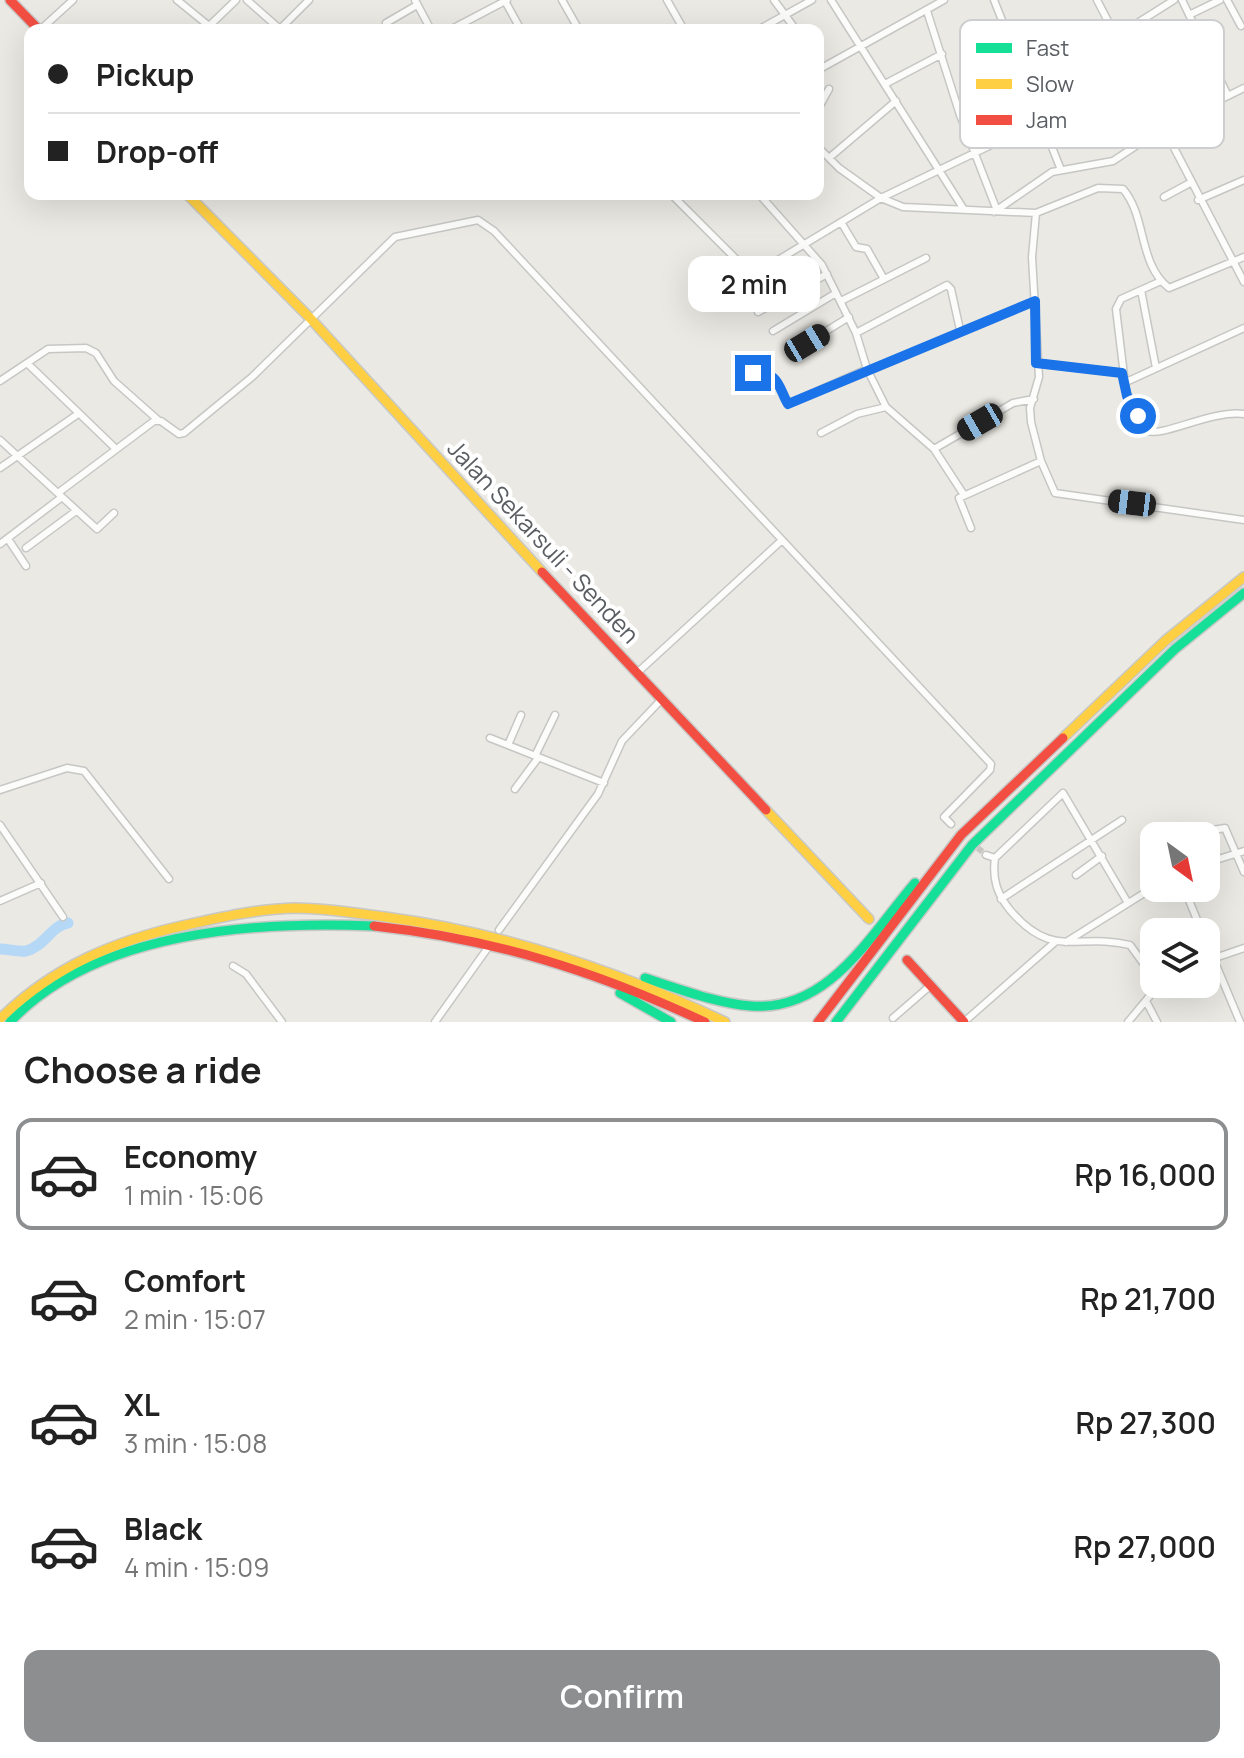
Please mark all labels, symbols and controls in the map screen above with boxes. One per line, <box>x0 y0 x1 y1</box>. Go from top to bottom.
legend <box>960 20 1224 148</box>
text: Fast <box>1026 33 1069 63</box>
text: Pickup <box>96 54 194 95</box>
text: Slow <box>1026 69 1074 99</box>
text: Jam <box>1026 105 1067 135</box>
text: Drop-off <box>96 131 218 172</box>
callout: 2 min <box>687 257 819 313</box>
text: 2 min <box>721 266 787 302</box>
car <box>780 320 834 366</box>
route end <box>735 355 771 391</box>
route start <box>1120 398 1156 434</box>
car <box>953 400 1007 444</box>
street label: Jalan Sekarsuli - Senden <box>441 432 647 650</box>
car <box>1107 488 1157 518</box>
north arrow <box>1140 822 1220 902</box>
map controls <box>1140 822 1220 998</box>
button: layers <box>1140 918 1220 998</box>
text: Choose a ride <box>24 1045 262 1094</box>
text: Economy <box>124 1136 257 1177</box>
icon: car <box>28 1138 100 1210</box>
text: Rp 16,000 <box>1074 1154 1216 1195</box>
text: 1 min · 15:06 <box>124 1177 264 1213</box>
text: Comfort <box>124 1260 246 1301</box>
icon: car <box>28 1262 100 1334</box>
text: Rp 21,700 <box>1080 1278 1216 1319</box>
text: 2 min · 15:07 <box>124 1301 266 1337</box>
text: XL <box>124 1384 160 1425</box>
icon: car <box>28 1386 100 1458</box>
text: Rp 27,300 <box>1076 1402 1216 1443</box>
text: 3 min · 15:08 <box>124 1425 267 1461</box>
text: Black <box>124 1508 202 1549</box>
icon: car <box>28 1510 100 1582</box>
text: Rp 27,000 <box>1073 1526 1216 1567</box>
text: 4 min · 15:09 <box>124 1549 269 1585</box>
button: Confirm <box>24 1650 1220 1742</box>

